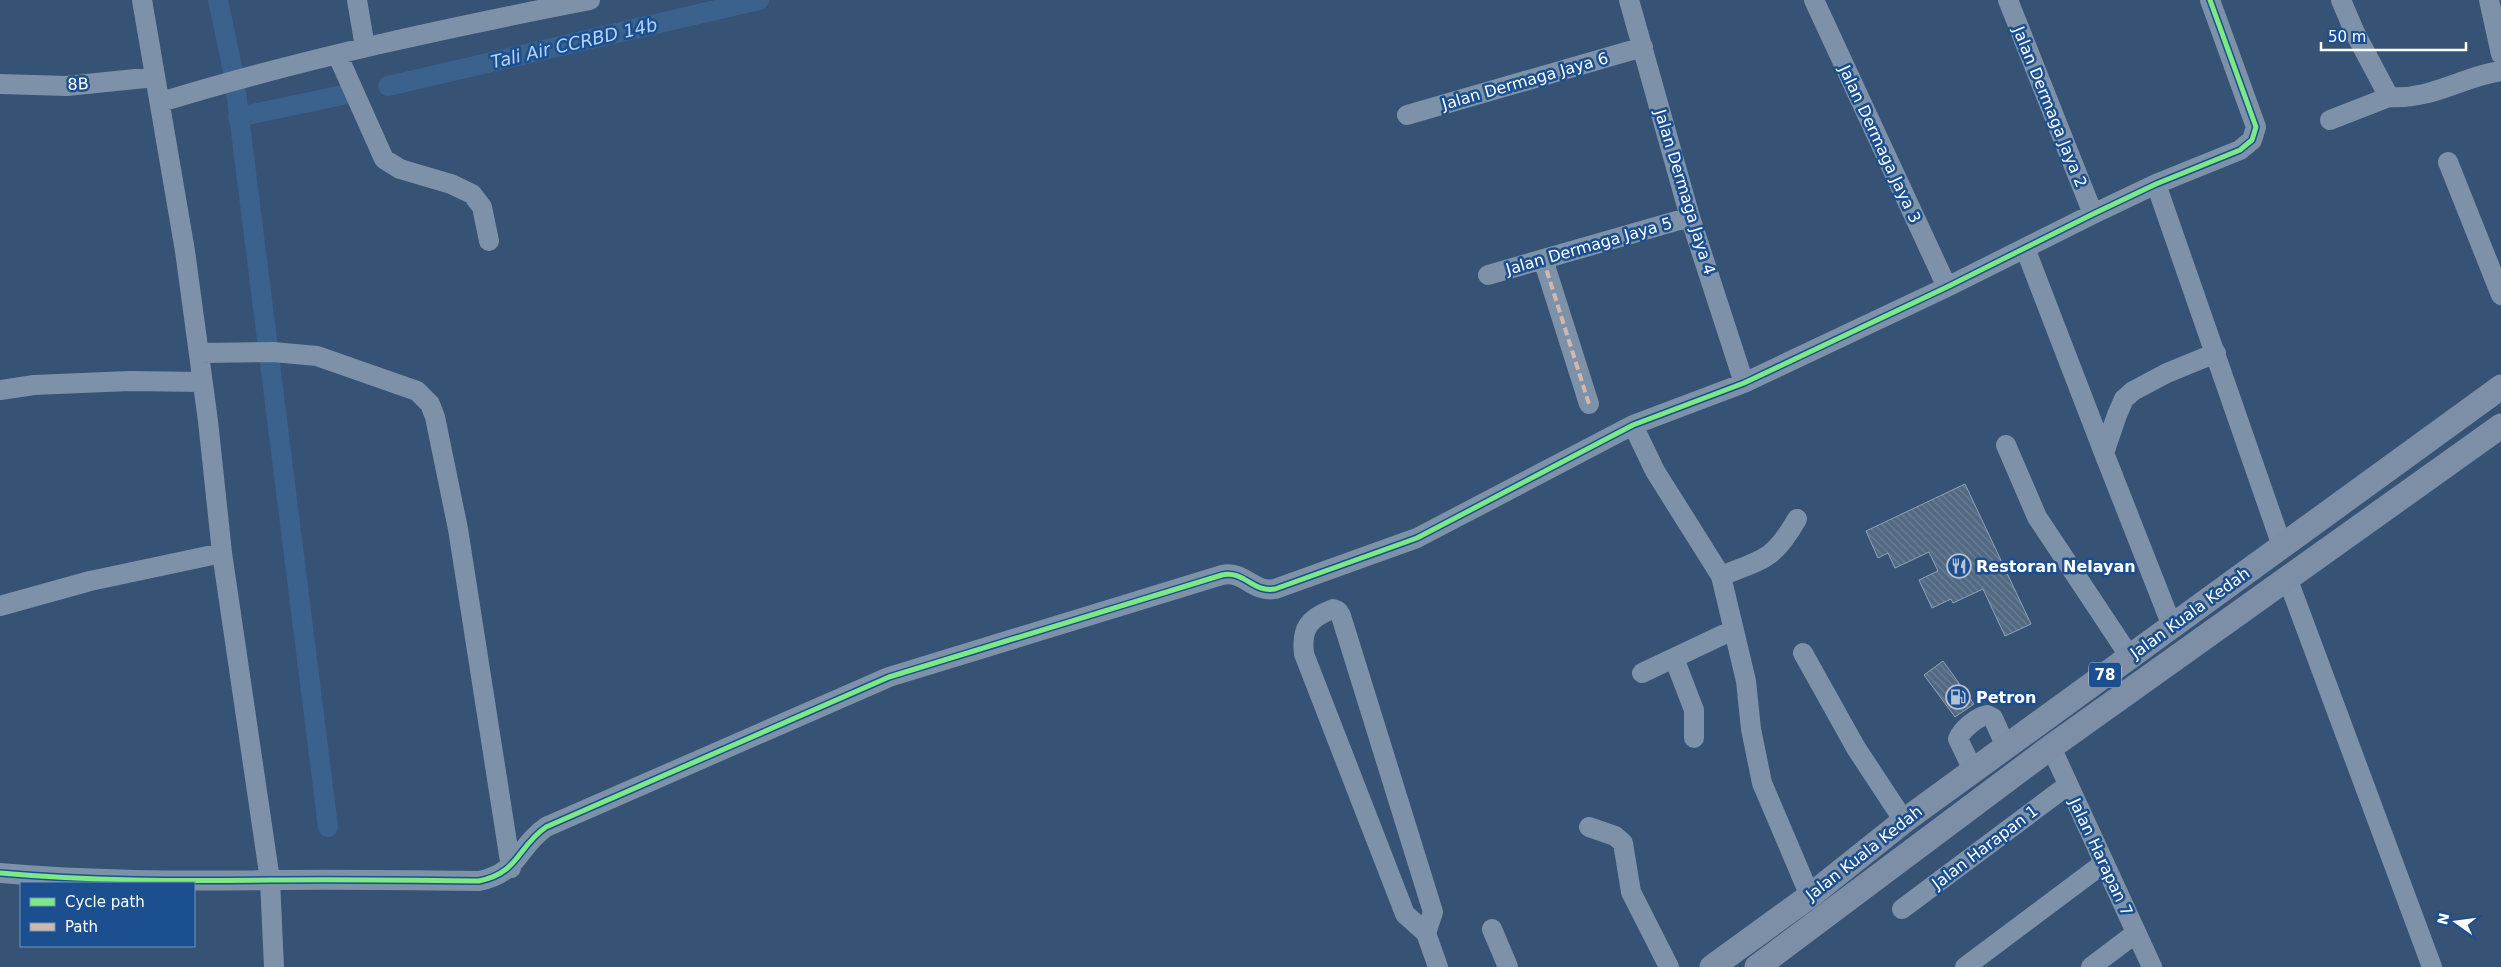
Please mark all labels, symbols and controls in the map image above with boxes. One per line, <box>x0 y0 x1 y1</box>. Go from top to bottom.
water label: Tali Air CCRBD 14b <box>489 14 659 72</box>
scale bar <box>2321 20 2466 52</box>
street label: Jalan Dermaga Jaya 2 <box>2009 23 2091 190</box>
text: 50 m <box>2328 28 2366 46</box>
street label: Jalan Dermaga Jaya 6 <box>1439 48 1610 114</box>
street label: Jalan Dermaga Jaya 3 <box>1835 61 1925 226</box>
street label: 8B <box>67 74 89 94</box>
street label: Jalan Dermaga Jaya 4 <box>1650 106 1719 277</box>
street label: Jalan Dermaga Jaya 5 <box>1503 213 1674 279</box>
restaurant icon: Restoran Nelayan <box>1946 553 1972 579</box>
place label: Restoran Nelayan <box>1976 557 2136 576</box>
street label: Jalan Kuala Kedah <box>2126 563 2253 663</box>
road number: 78 <box>2089 662 2121 688</box>
fuel station icon: Petron <box>1945 684 1971 710</box>
place label: Petron <box>1976 688 2037 707</box>
street label: Jalan Harapan 7 <box>2065 794 2137 919</box>
street label: Jalan Harapan 1 <box>1928 801 2042 894</box>
street label: Jalan Kuala Kedah <box>1801 802 1926 905</box>
legend <box>20 882 195 947</box>
text: Cycle path <box>65 893 145 911</box>
north arrow <box>2431 897 2481 947</box>
text: N <box>2434 911 2453 926</box>
text: Path <box>65 918 98 936</box>

